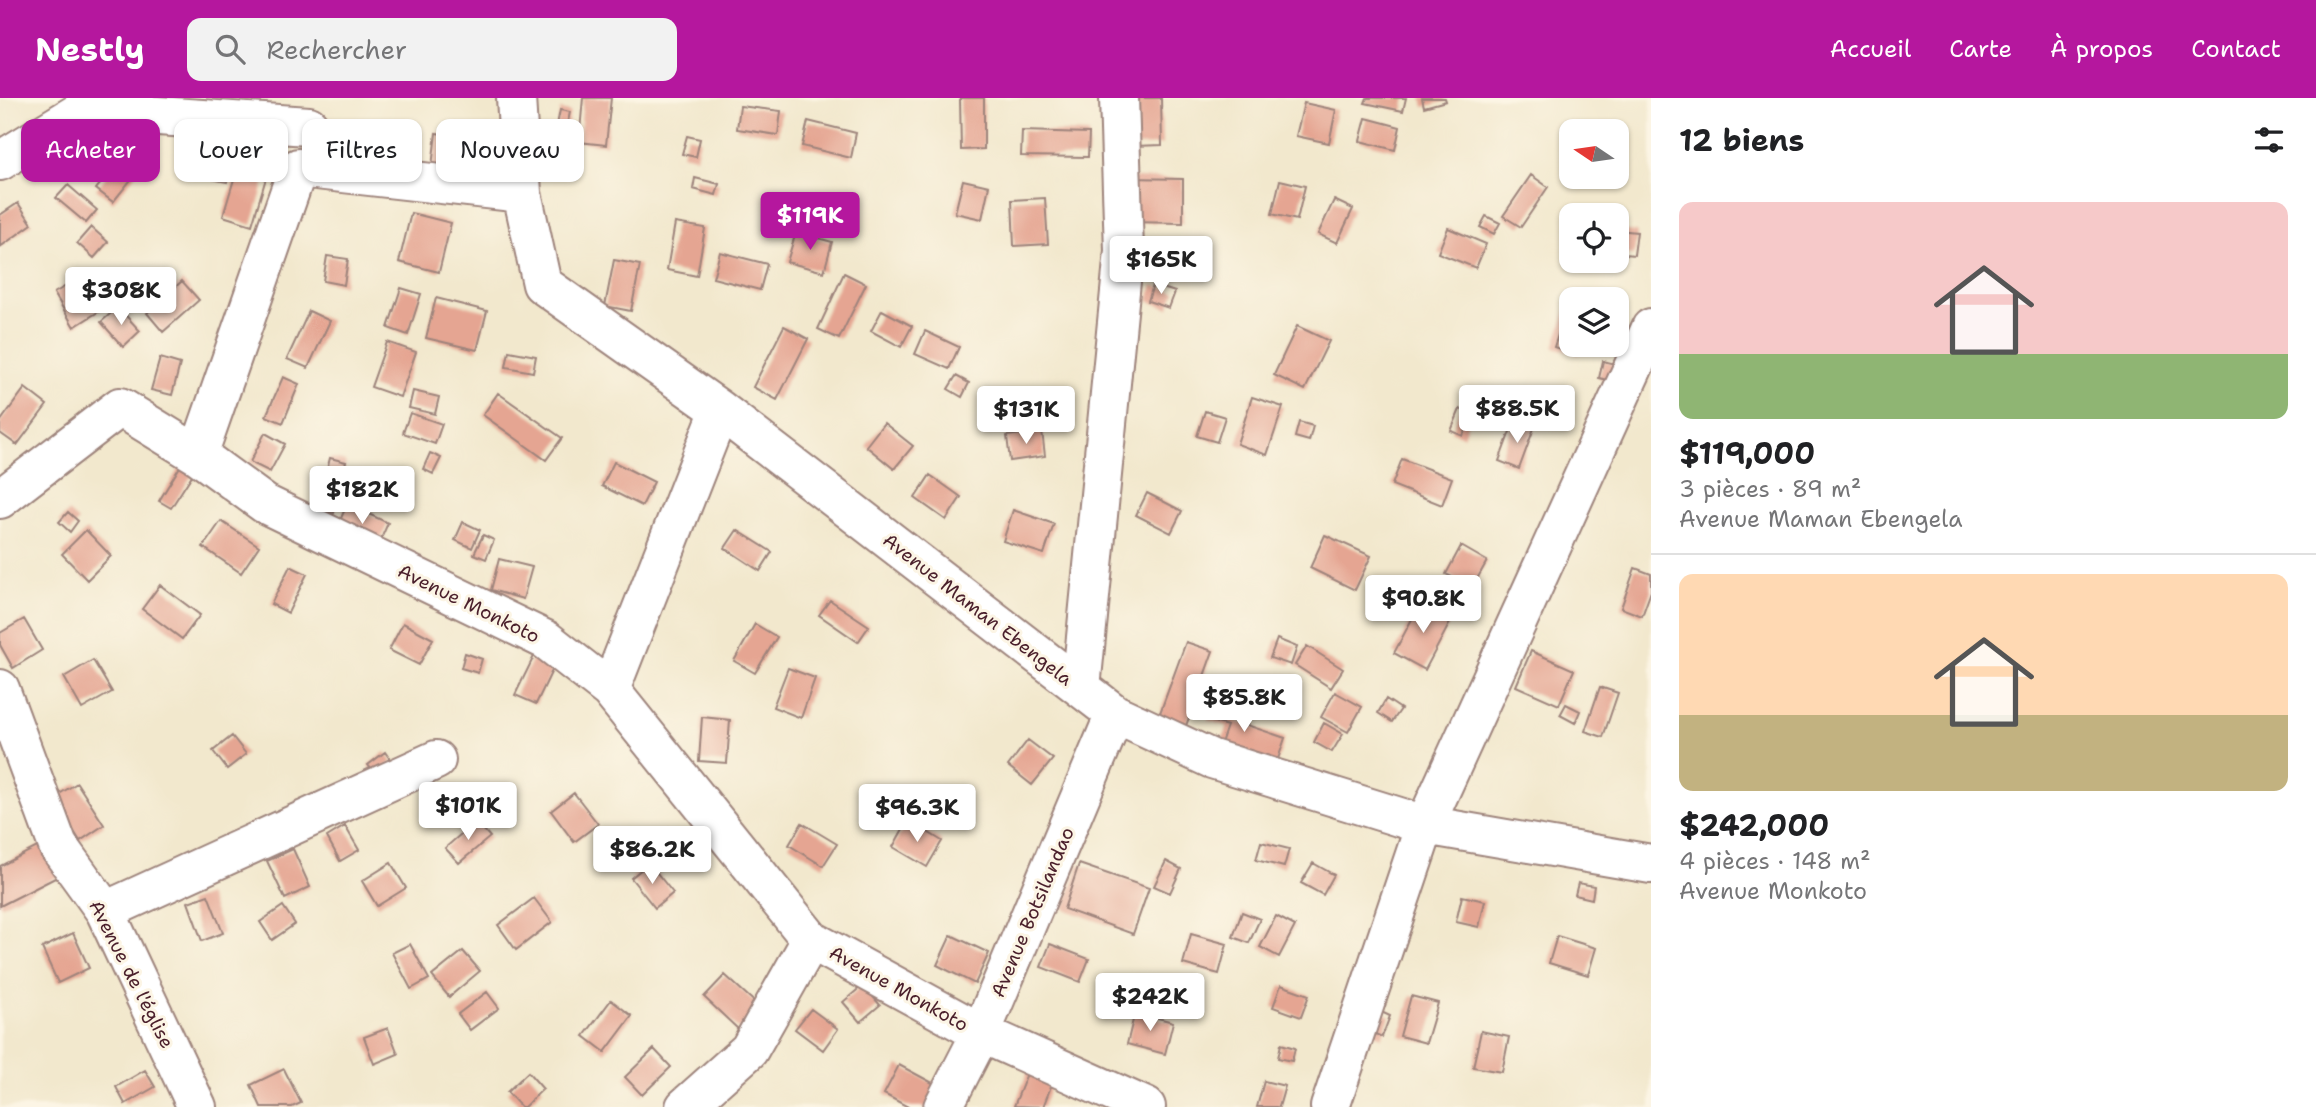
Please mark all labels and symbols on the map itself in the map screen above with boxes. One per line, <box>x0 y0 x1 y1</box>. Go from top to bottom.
north arrow <box>1559 119 1629 189</box>
pin: $119K <box>761 192 859 252</box>
pin: $165K <box>1112 236 1210 296</box>
pin: $308K <box>72 268 170 327</box>
pin: $131K <box>977 386 1075 446</box>
pin: $88.5K <box>1460 386 1574 445</box>
pin: $182K <box>313 466 411 526</box>
street label: Avenue Maman Ebengela <box>878 527 1078 691</box>
street label: Avenue Monkoto <box>394 558 544 649</box>
pin: $90.8K <box>1366 575 1480 635</box>
pin: $85.8K <box>1187 674 1301 734</box>
pin: $101K <box>419 782 517 842</box>
pin: $96.3K <box>860 784 974 844</box>
street label: Avenue Botsilandao <box>985 823 1080 1001</box>
pin: $86.2K <box>595 826 709 886</box>
street label: Avenue de l'église <box>83 896 180 1053</box>
street label: Avenue Monkoto <box>825 940 973 1037</box>
pin: $242K <box>1101 974 1199 1033</box>

